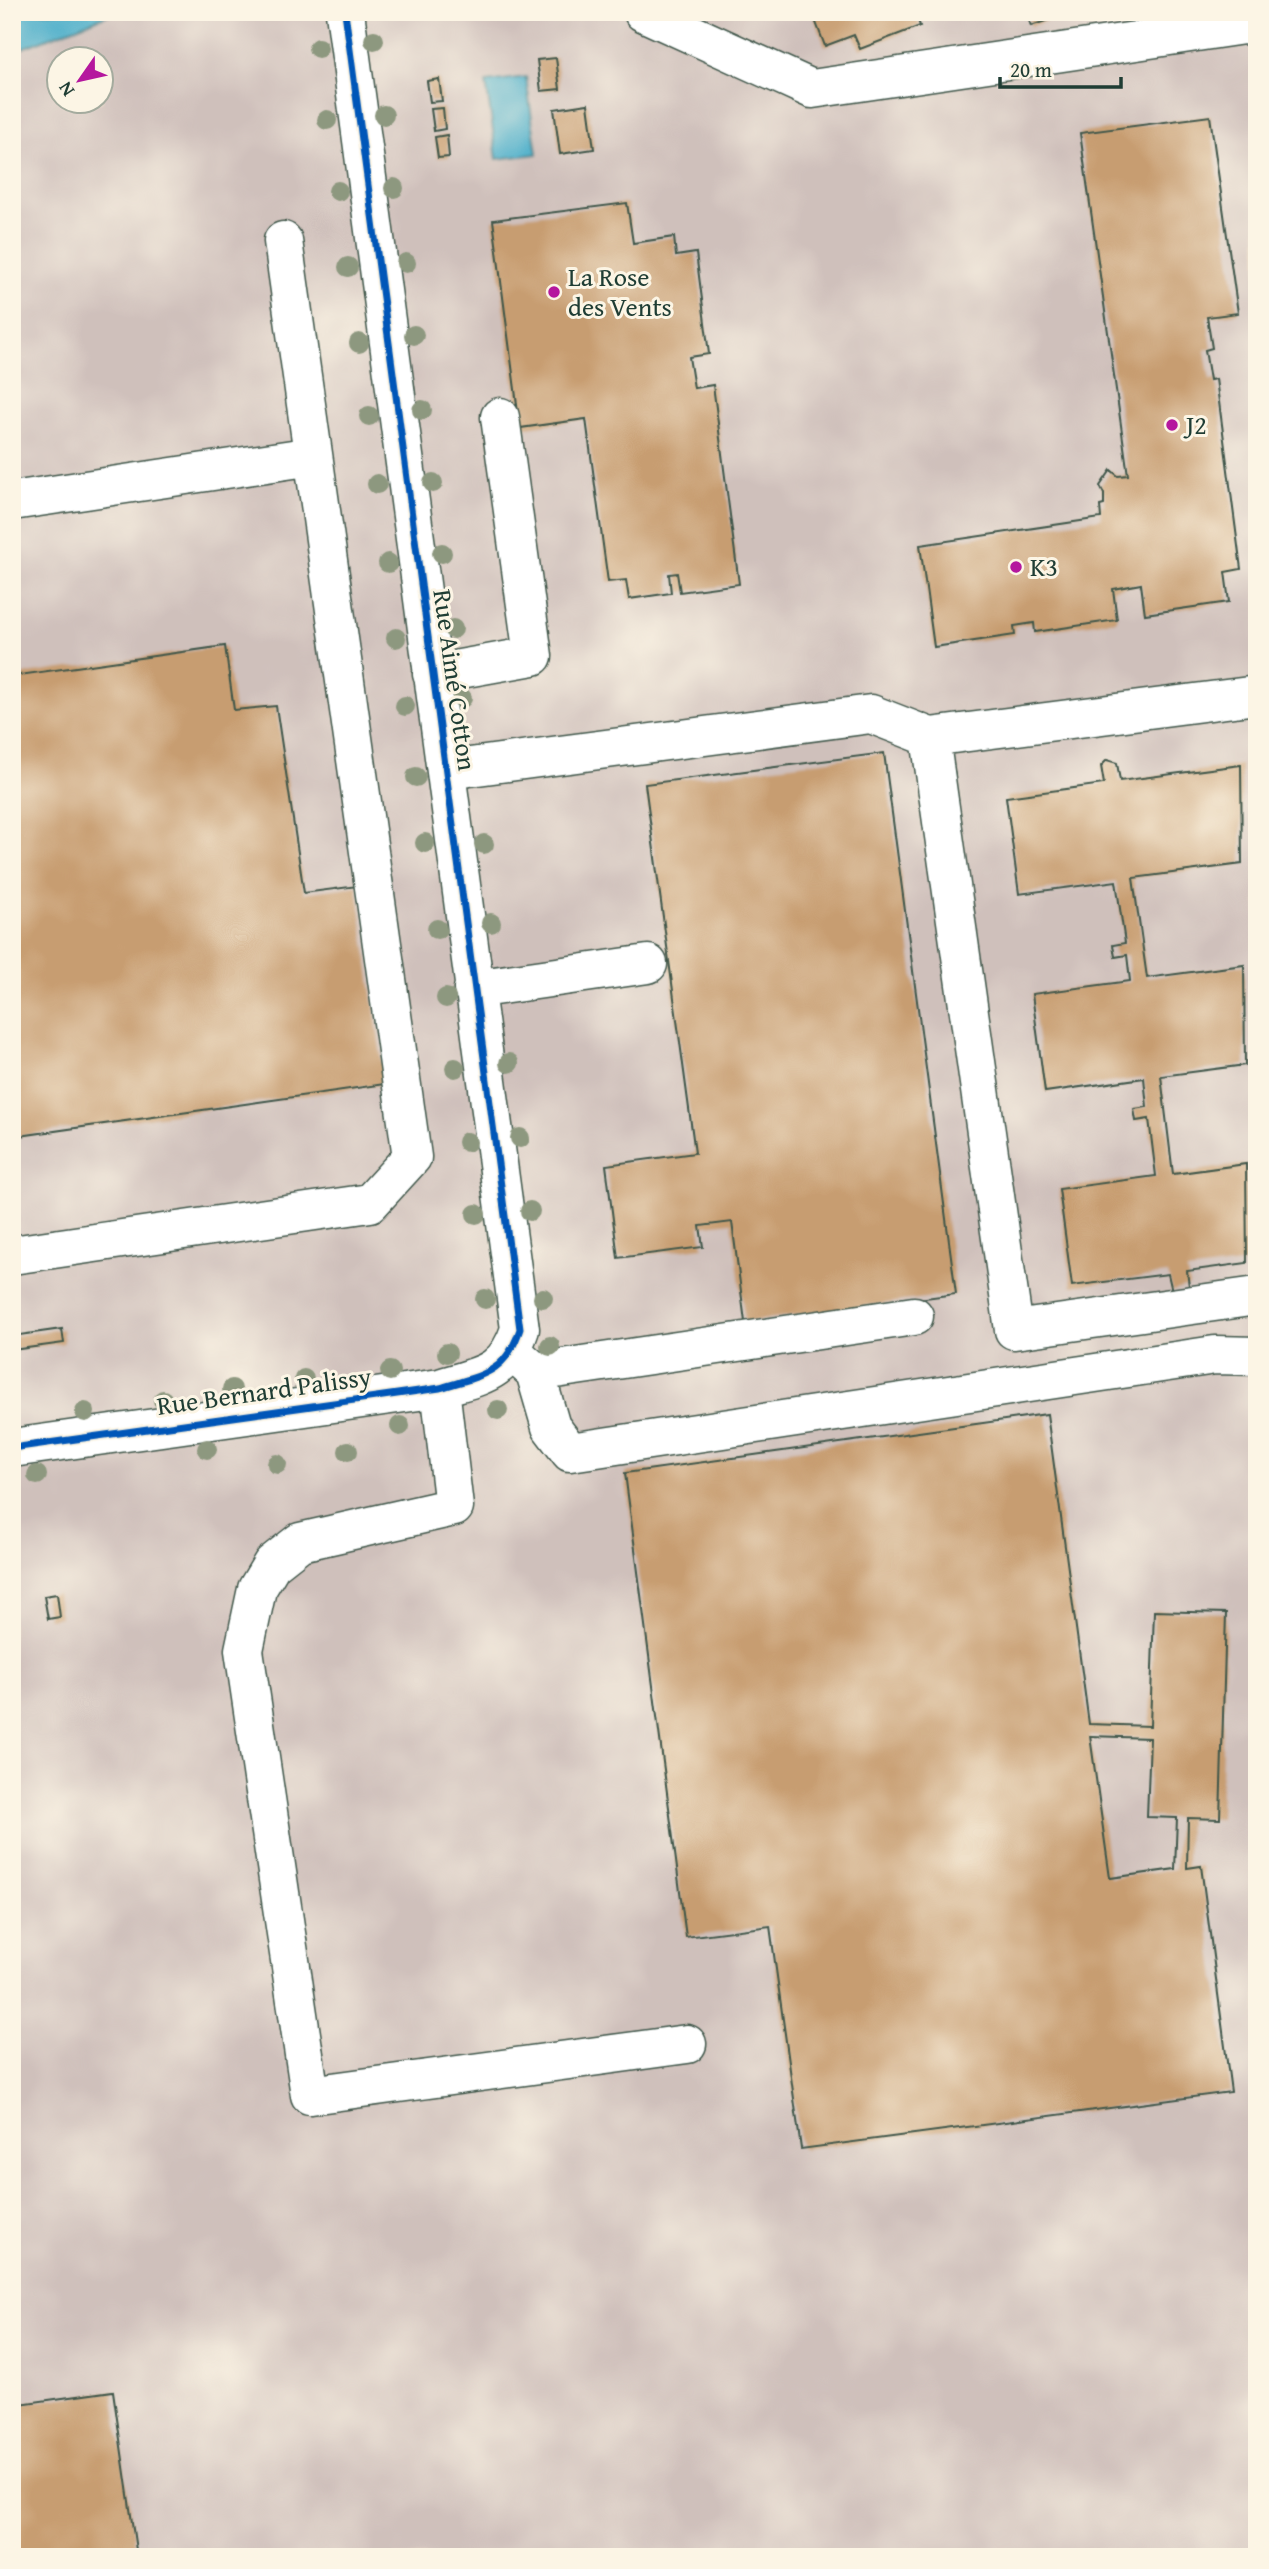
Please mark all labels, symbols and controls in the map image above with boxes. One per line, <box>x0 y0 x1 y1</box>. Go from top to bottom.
north arrow <box>46 46 116 116</box>
scale bar <box>1000 46 1120 90</box>
text: 20 m <box>1010 54 1052 85</box>
text: N <box>51 76 81 103</box>
place label: La Rose des Vents <box>568 257 672 326</box>
marker: La Rose des Vents <box>546 284 562 300</box>
place label: J2 <box>1183 405 1207 444</box>
marker: J2 <box>1164 417 1180 433</box>
place label: K3 <box>1030 547 1058 586</box>
marker: K3 <box>1008 559 1024 575</box>
street label: Rue Aimé Cotton <box>423 587 488 774</box>
street label: Rue Bernard Palissy <box>154 1356 374 1425</box>

